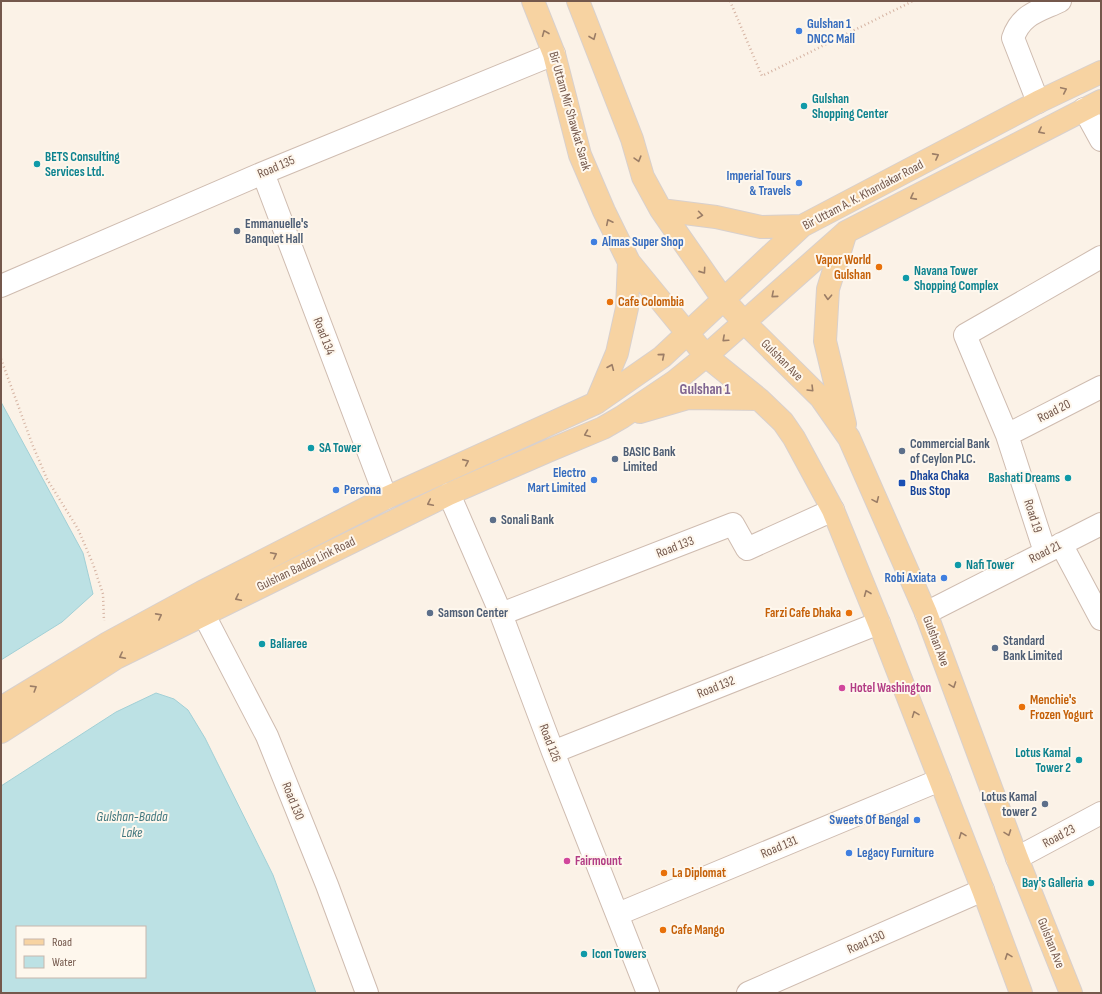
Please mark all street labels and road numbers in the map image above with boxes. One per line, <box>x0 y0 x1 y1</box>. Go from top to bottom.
street label: Bir Uttam Mir Shawkat Sarak <box>545 50 595 172</box>
street label: Road 135 <box>255 152 297 182</box>
street label: Bir Uttam A. K. Khandakar Road <box>800 156 926 234</box>
street label: Road 134 <box>310 315 339 358</box>
street label: Gulshan Ave <box>758 336 806 384</box>
street label: Road 20 <box>1035 396 1073 426</box>
street label: Road 19 <box>1020 497 1046 535</box>
street label: Gulshan Badda Link Road <box>254 533 358 595</box>
street label: Road 133 <box>654 533 696 561</box>
street label: Road 21 <box>1026 537 1064 567</box>
street label: Gulshan Ave <box>919 613 953 669</box>
street label: Road 132 <box>695 672 737 702</box>
street label: Road 126 <box>535 722 565 765</box>
street label: Road 130 <box>278 780 308 823</box>
street label: Road 23 <box>1040 821 1078 851</box>
street label: Road 131 <box>758 832 800 862</box>
street label: Gulshan Ave <box>1034 916 1068 970</box>
street label: Road 130 <box>845 927 887 957</box>

